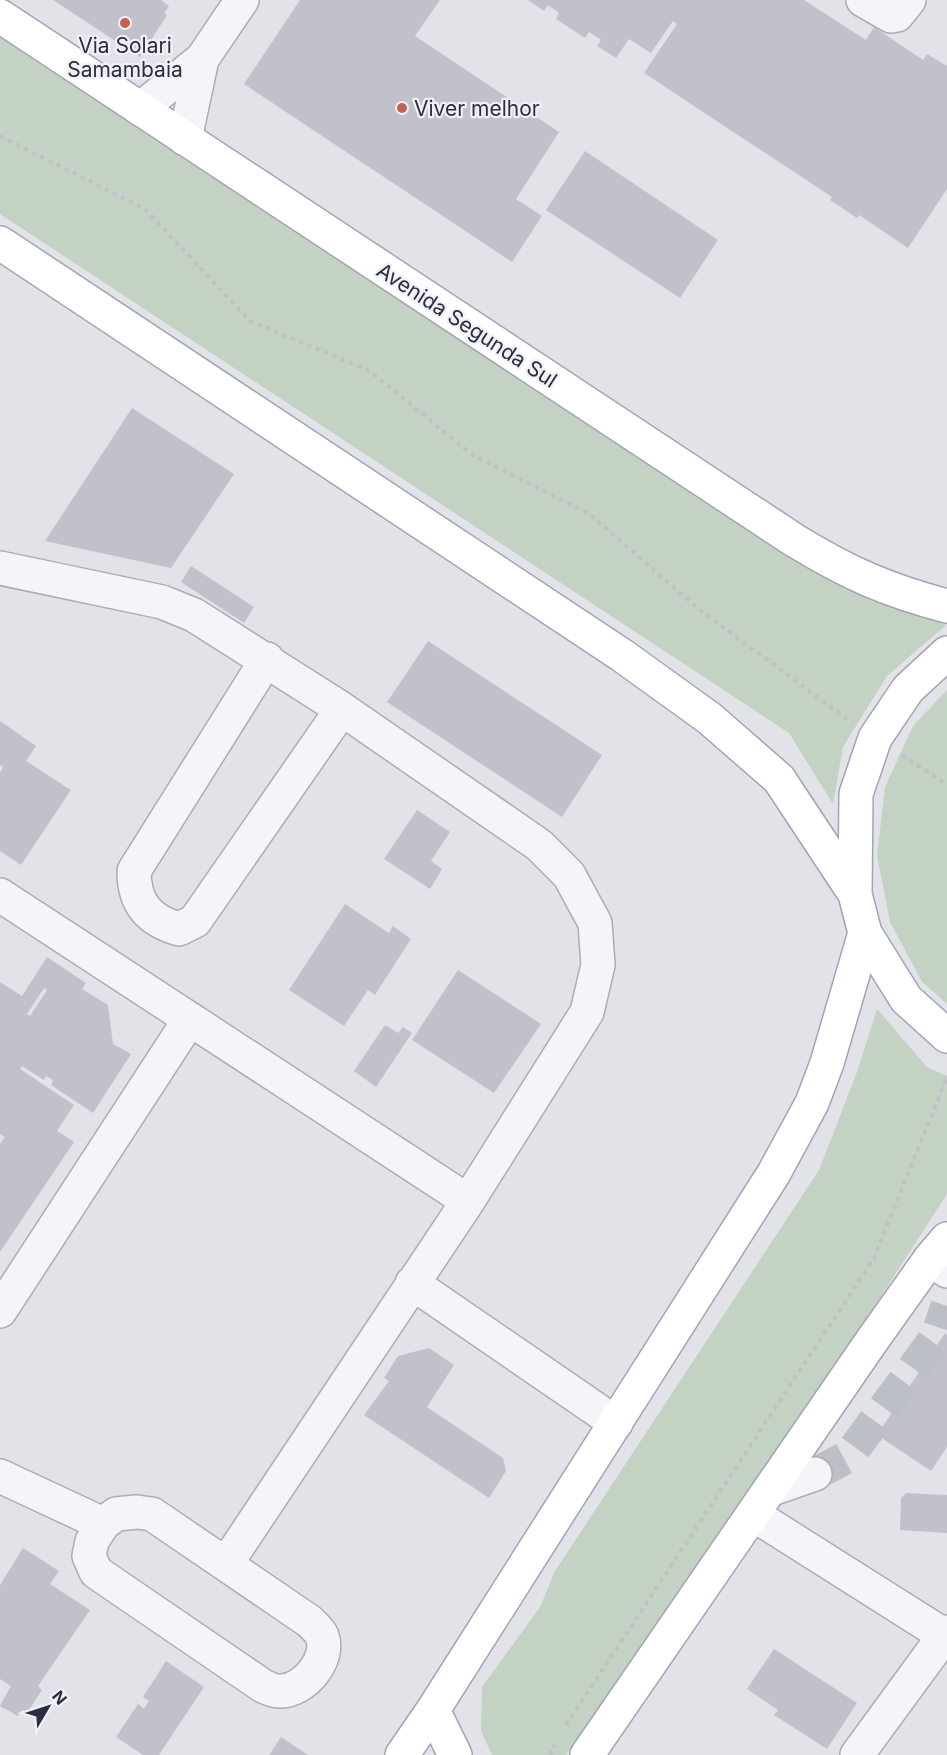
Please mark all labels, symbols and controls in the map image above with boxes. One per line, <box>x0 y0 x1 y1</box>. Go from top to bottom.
marker: Via Solari Samambaia <box>118 16 132 30</box>
place label: Via Solari Samambaia <box>67 33 183 82</box>
place label: Viver melhor <box>414 96 540 121</box>
marker: Viver melhor <box>395 101 409 115</box>
street label: Avenida Segunda Sul <box>372 257 562 393</box>
north arrow <box>18 1677 78 1737</box>
text: N <box>48 1687 71 1709</box>

